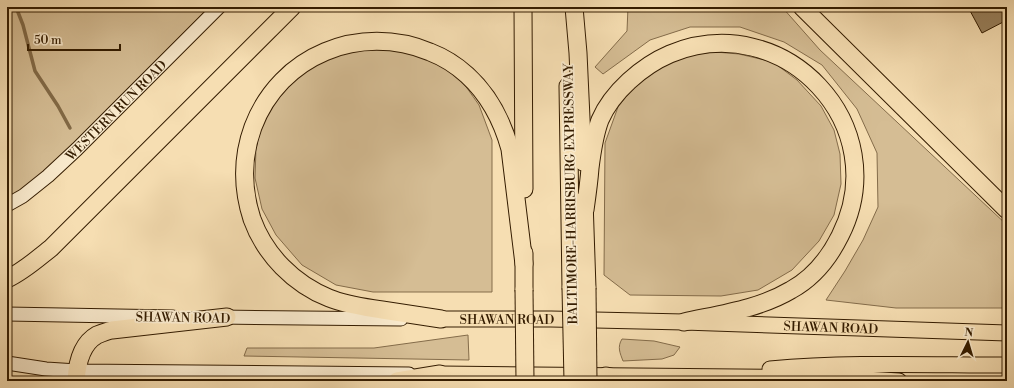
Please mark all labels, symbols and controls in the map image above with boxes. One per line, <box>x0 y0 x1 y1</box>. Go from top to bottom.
scale bar <box>28 26 120 52</box>
text: 50 m <box>34 33 62 48</box>
street label: WESTERN RUN ROAD <box>62 57 170 165</box>
street label: BALTIMORE-HARRISBURG EXPRESSWAY <box>561 62 581 325</box>
street label: SHAWAN ROAD <box>135 309 231 327</box>
street label: SHAWAN ROAD <box>460 312 554 328</box>
street label: SHAWAN ROAD <box>783 318 879 338</box>
north arrow <box>948 322 988 362</box>
text: N <box>964 326 974 340</box>

